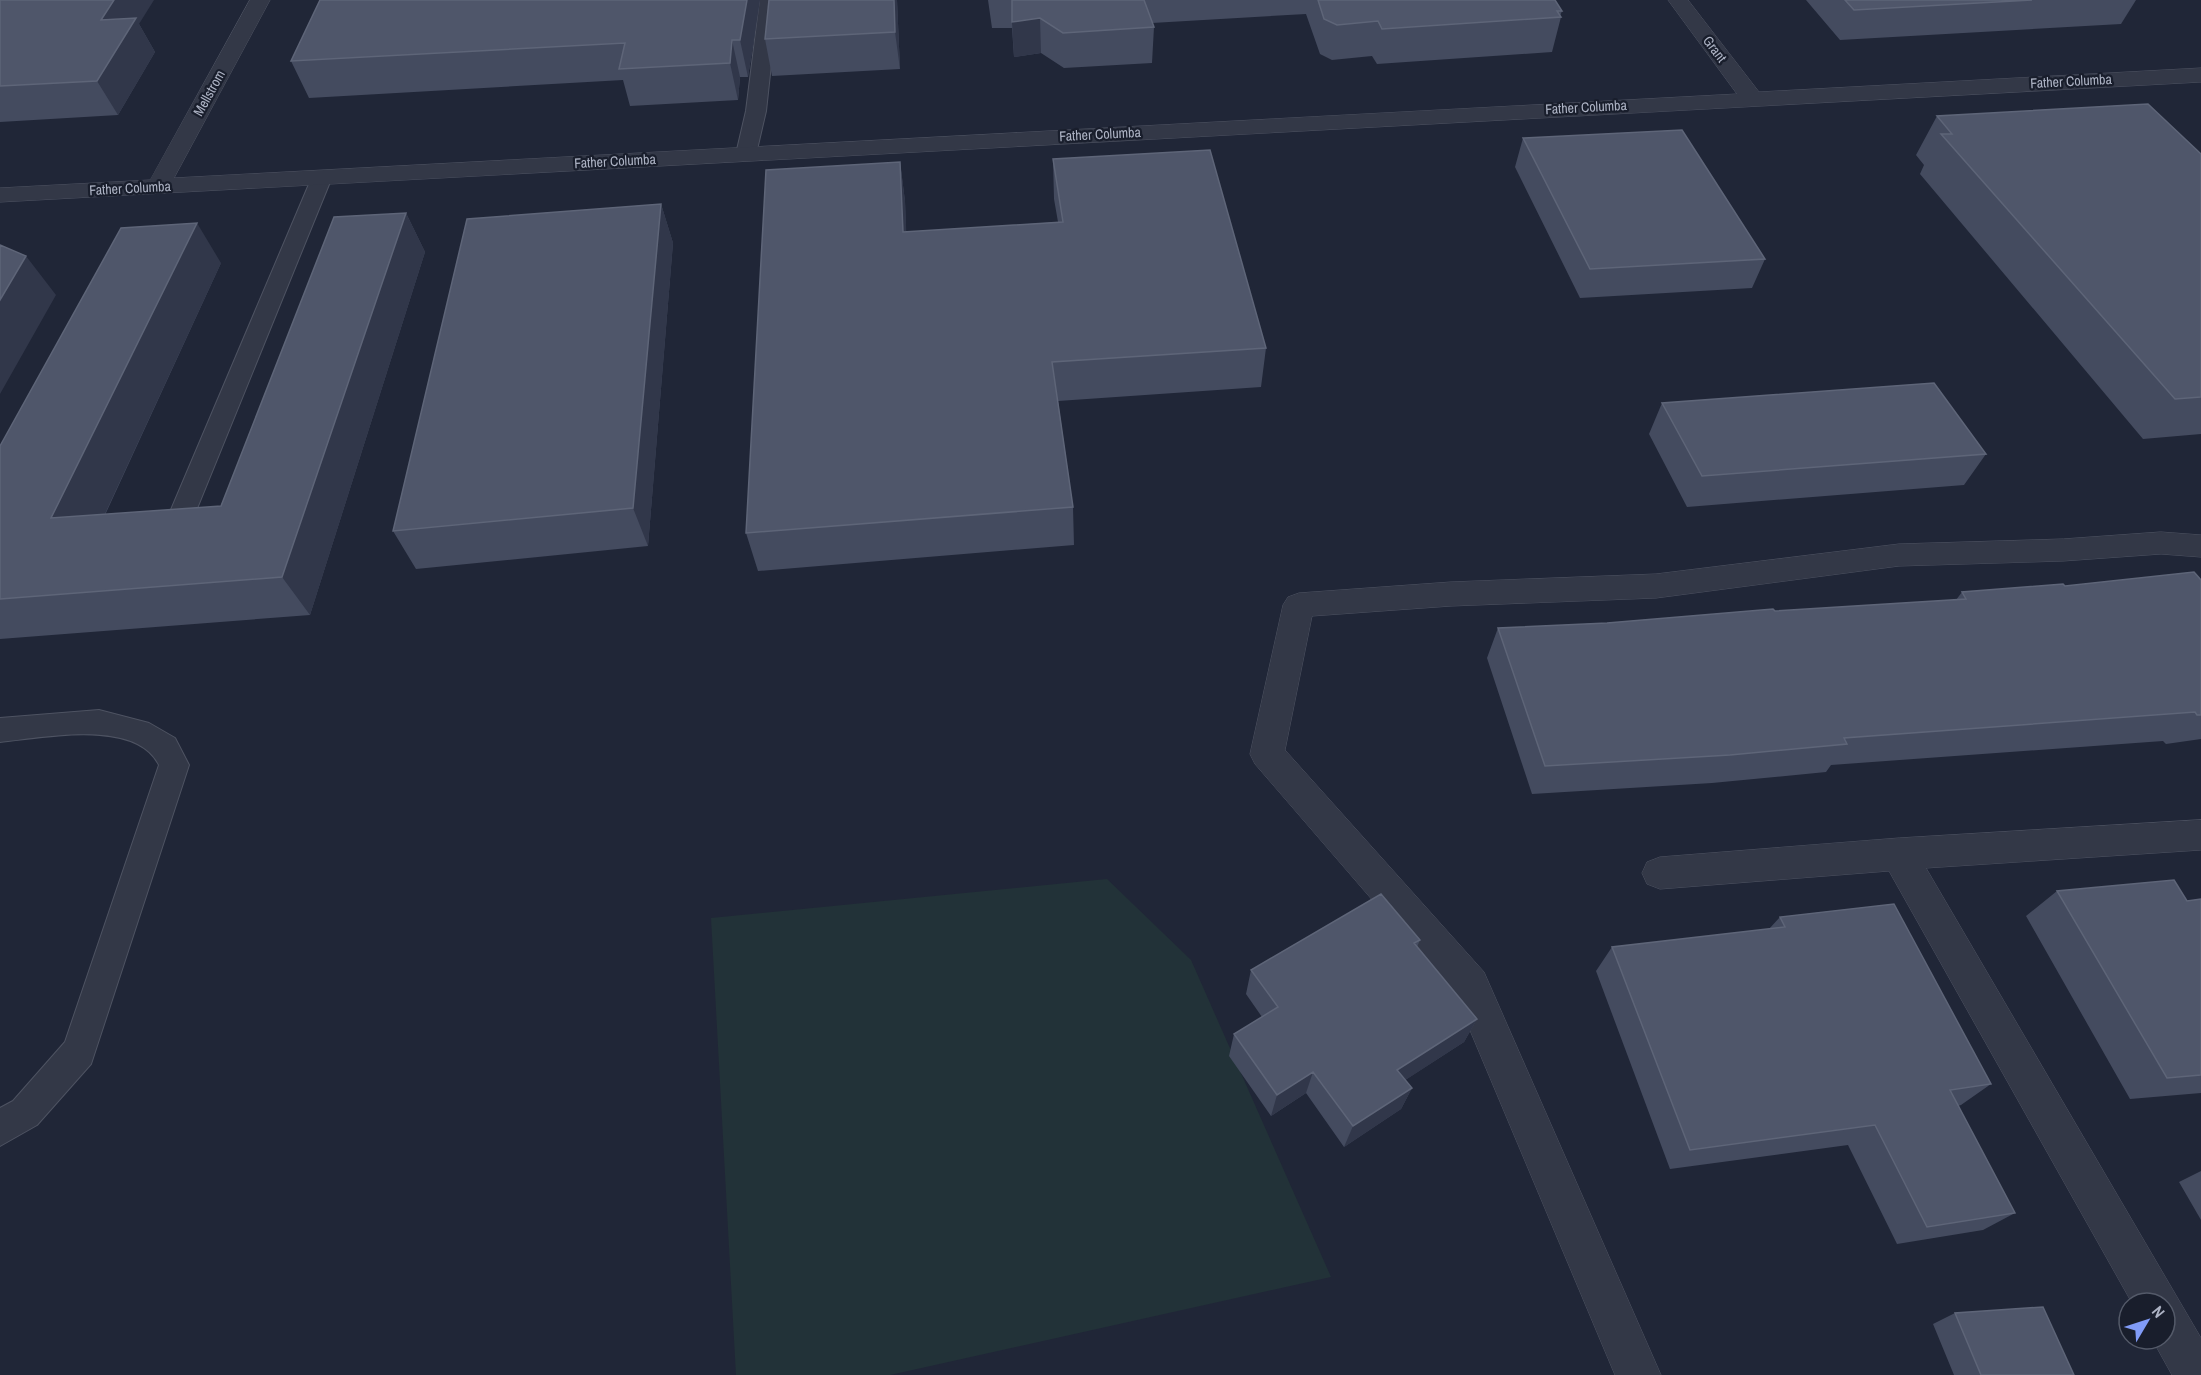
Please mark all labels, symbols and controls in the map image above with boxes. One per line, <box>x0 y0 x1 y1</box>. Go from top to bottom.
street label: Grant <box>1699 32 1731 66</box>
street label: Mellstrom <box>189 67 229 119</box>
street label: Father Columba <box>2030 70 2113 92</box>
street label: Father Columba <box>1545 96 1628 118</box>
street label: Father Columba <box>1059 123 1142 145</box>
street label: Father Columba <box>574 150 657 172</box>
street label: Father Columba <box>89 177 172 199</box>
north arrow <box>2117 1291 2177 1351</box>
text: N <box>2147 1301 2170 1322</box>

